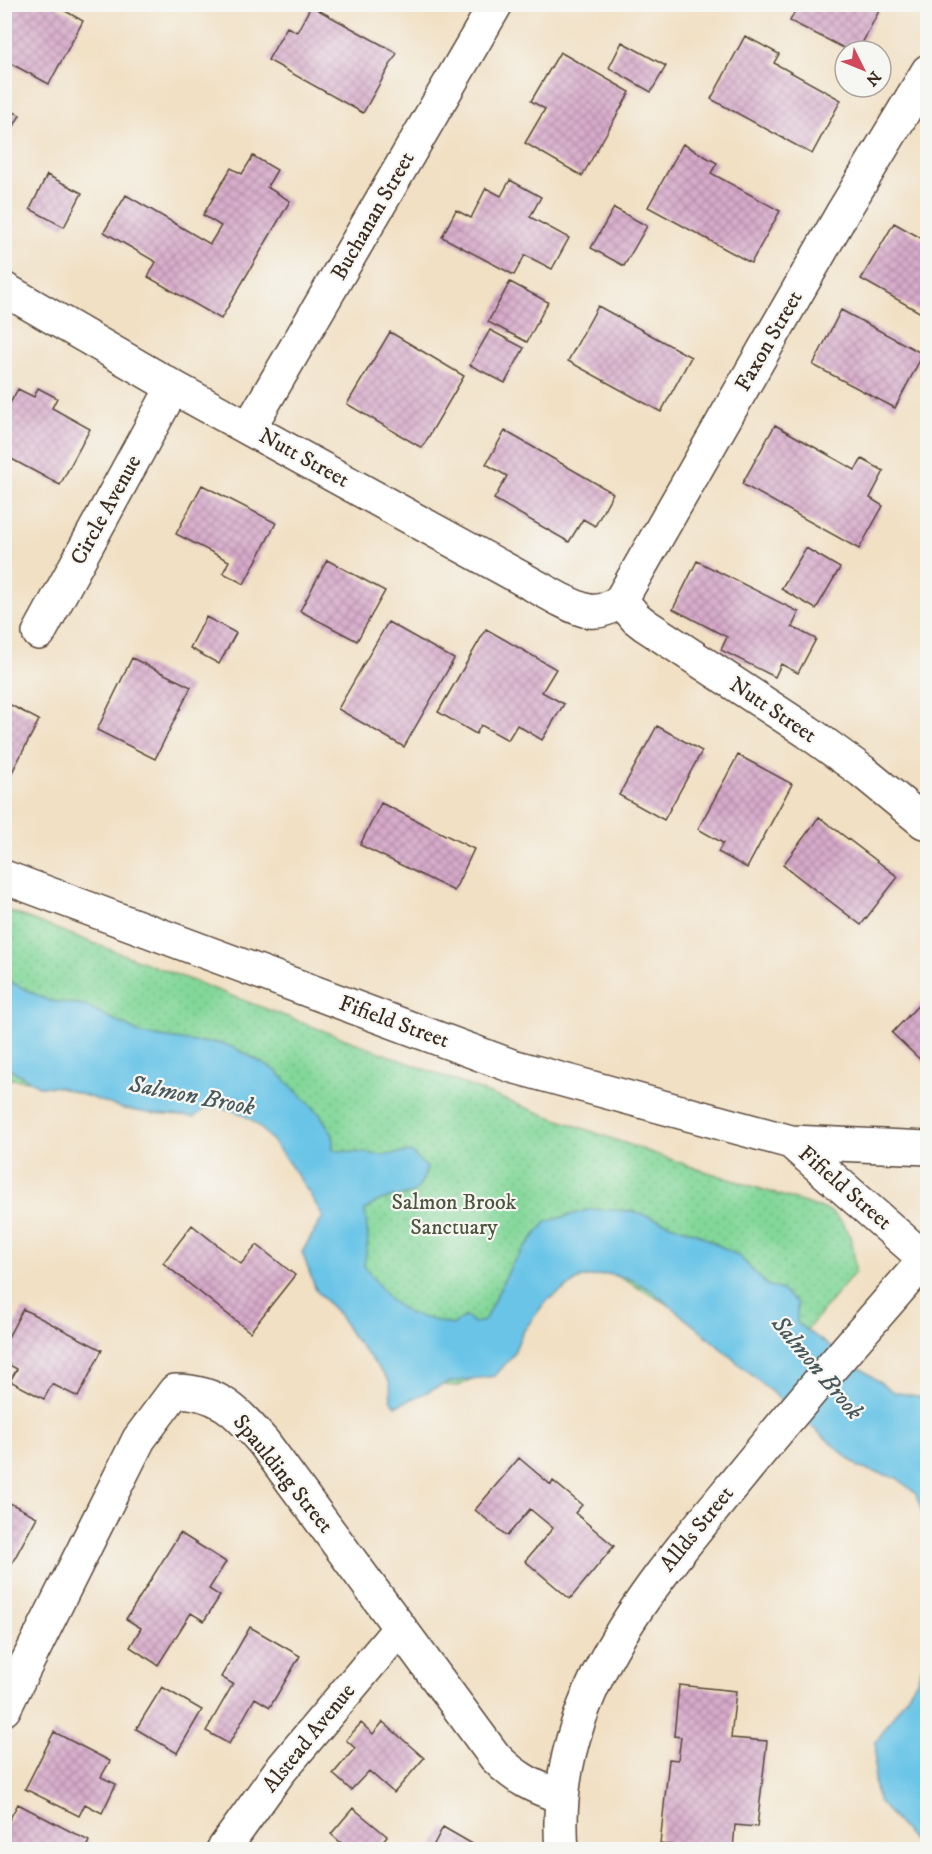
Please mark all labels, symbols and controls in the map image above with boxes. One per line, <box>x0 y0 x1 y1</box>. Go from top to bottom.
north arrow <box>833 39 893 99</box>
text: N <box>861 67 885 90</box>
street label: Buchanan Street <box>325 147 421 285</box>
street label: Faxon Street <box>729 286 809 396</box>
street label: Nutt Street <box>254 422 354 494</box>
street label: Circle Avenue <box>65 450 147 570</box>
street label: Nutt Street <box>724 671 822 749</box>
street label: Fifield Street <box>335 990 453 1054</box>
water label: Salmon Brook <box>126 1069 257 1123</box>
street label: Fifield Street <box>793 1140 897 1236</box>
park label: Salmon Brook Sanctuary <box>391 1189 517 1241</box>
water label: Salmon Brook <box>764 1309 869 1426</box>
street label: Spaulding Street <box>227 1409 339 1539</box>
street label: Allds Street <box>654 1481 740 1577</box>
street label: Alstead Avenue <box>257 1678 361 1798</box>

